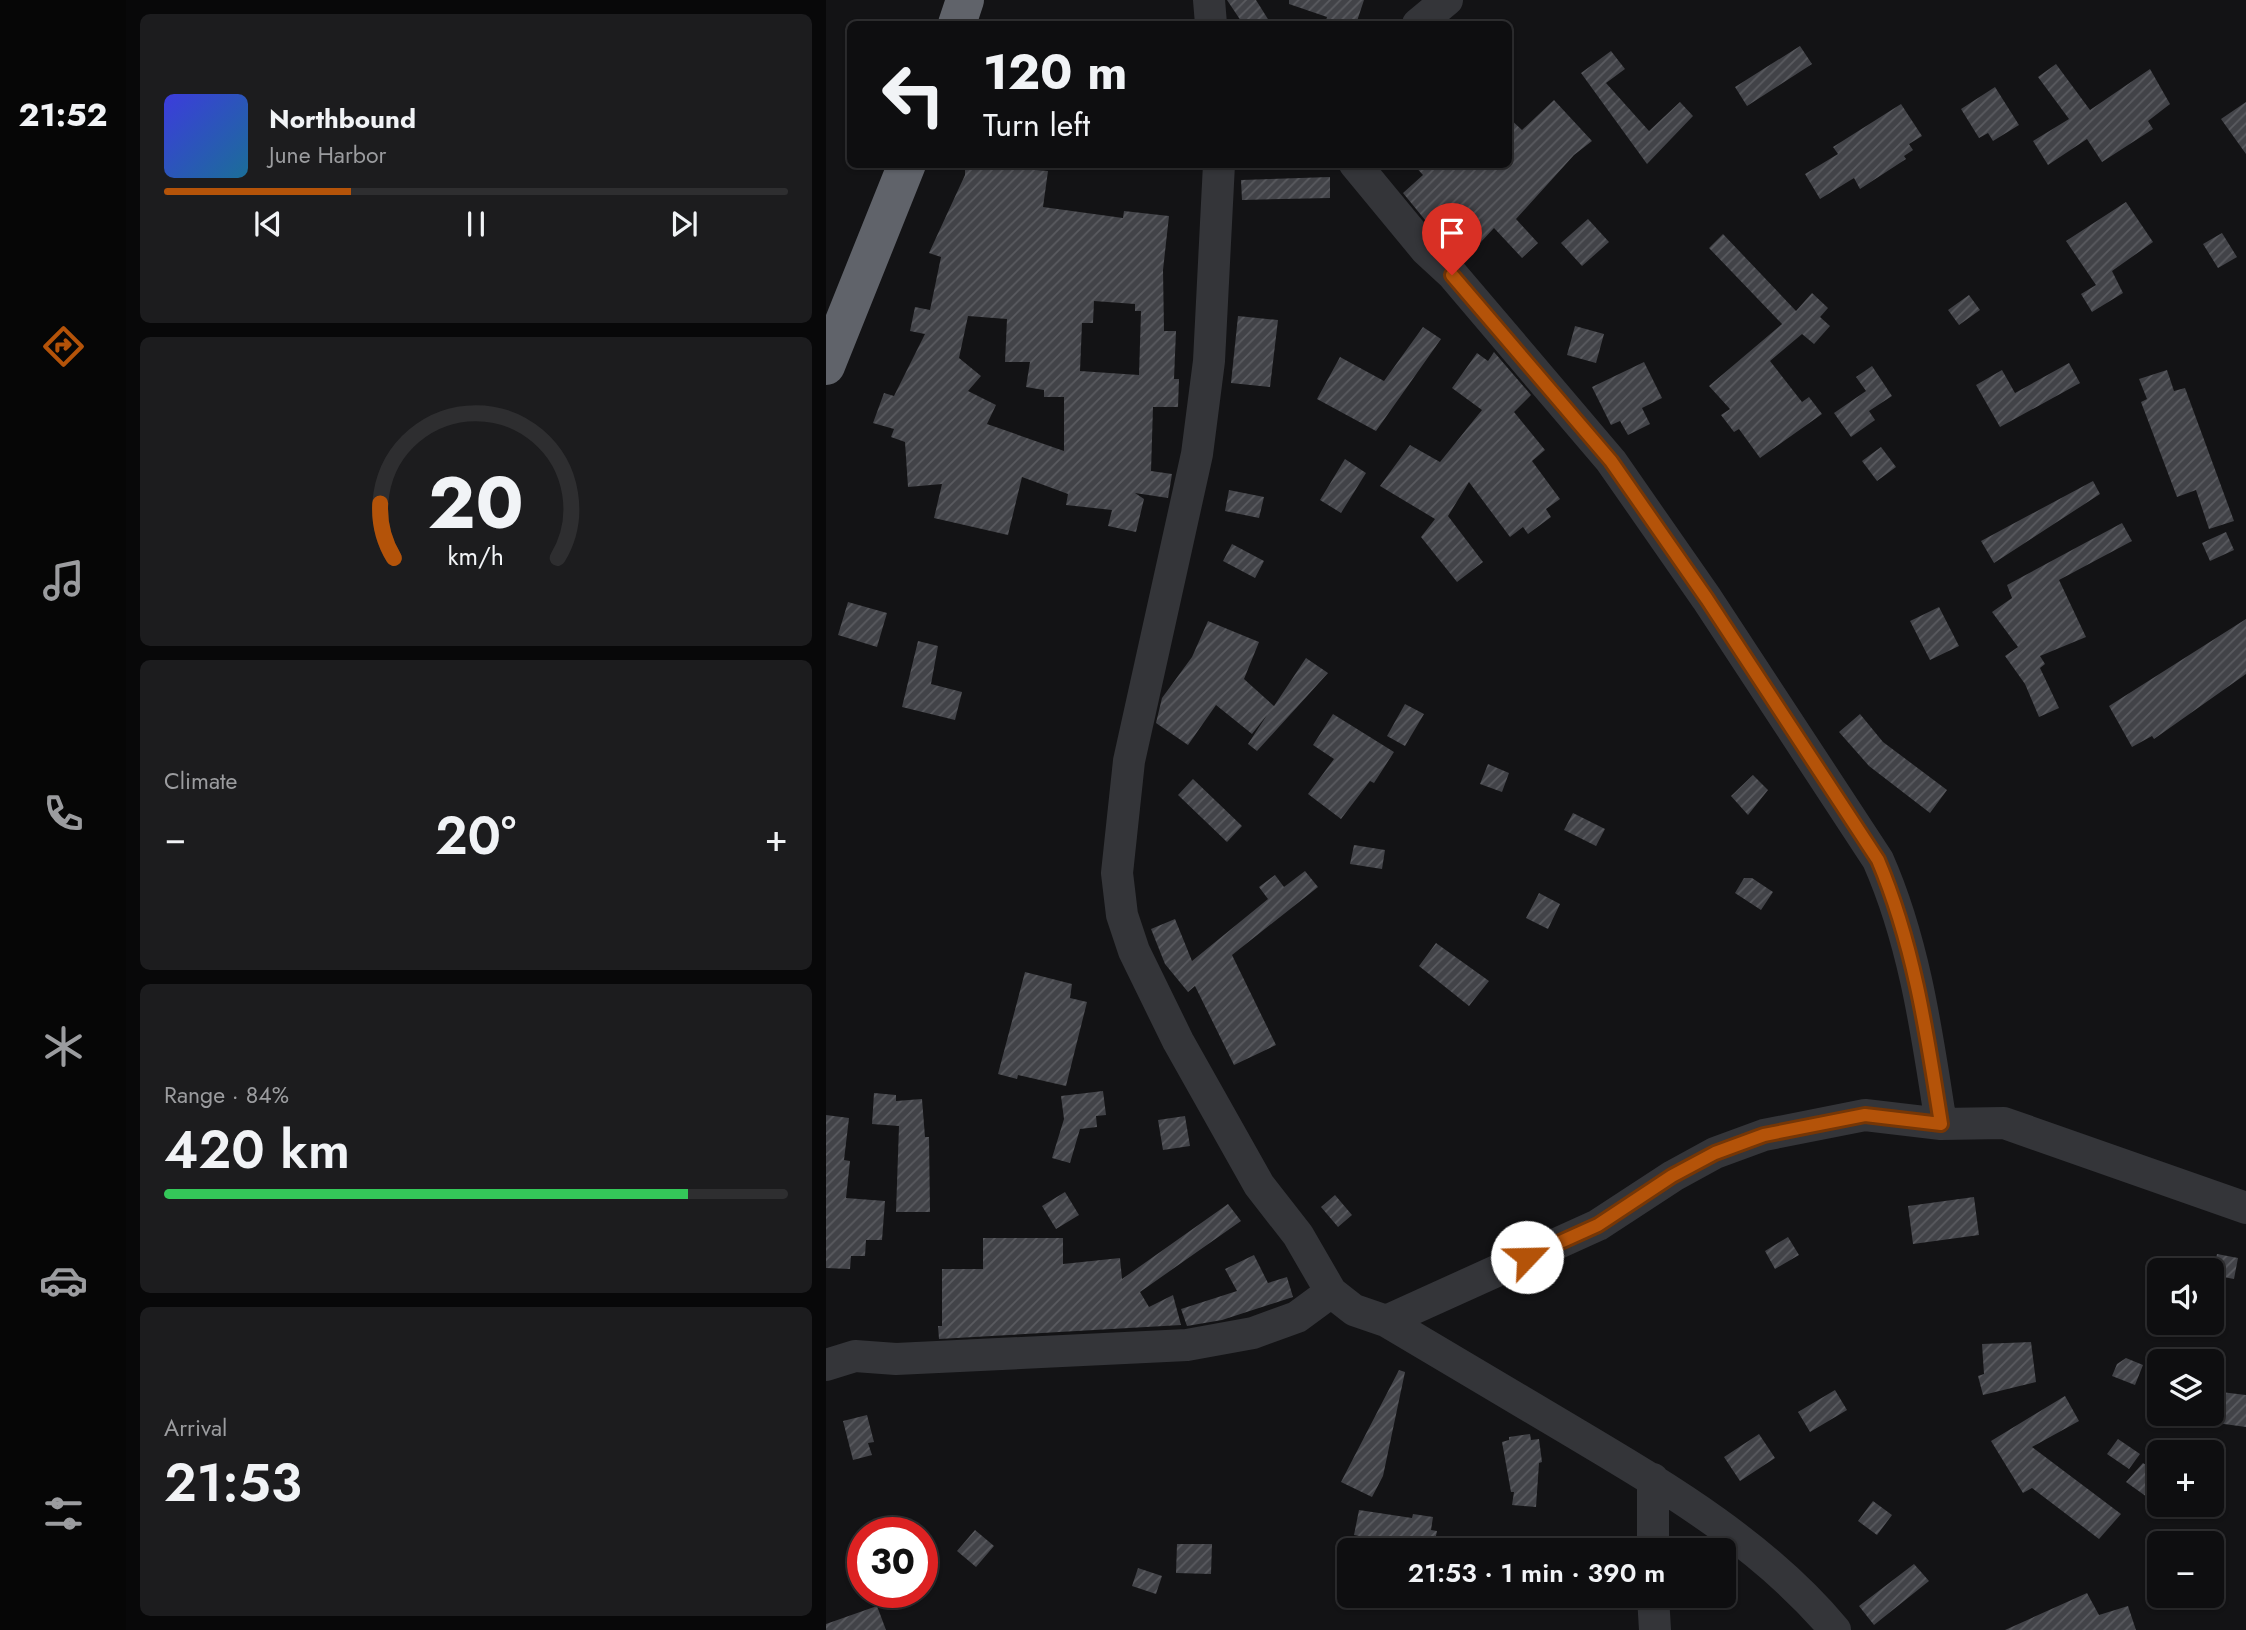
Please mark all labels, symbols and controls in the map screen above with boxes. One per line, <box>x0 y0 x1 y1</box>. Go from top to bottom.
text: 120 m <box>983 37 1127 107</box>
icon: left <box>868 49 959 140</box>
text: 21:52 <box>18 92 108 138</box>
text: Northbound <box>269 100 416 138</box>
text: Turn left <box>983 102 1090 148</box>
text: June Harbor <box>269 138 386 172</box>
pin <box>1422 203 1482 275</box>
icon: previous <box>249 205 287 243</box>
icon: pause <box>457 205 495 243</box>
icon: next <box>665 205 703 243</box>
icon: arrive <box>1433 214 1471 252</box>
icon: directions <box>39 322 88 371</box>
text: 20 <box>428 450 524 555</box>
text: km/h <box>448 538 504 574</box>
icon: music <box>39 556 88 605</box>
text: Climate <box>164 764 237 798</box>
icon: phone <box>39 789 88 838</box>
text: 20° <box>435 798 516 874</box>
text: − <box>164 810 186 865</box>
text: + <box>765 810 788 865</box>
icon: climate <box>39 1022 88 1071</box>
text: Range · 84% <box>164 1078 289 1112</box>
text: 420 km <box>164 1112 350 1188</box>
position arrow <box>1490 1220 1564 1294</box>
icon: car <box>39 1256 88 1305</box>
map controls <box>2147 1258 2224 1608</box>
button: sound <box>2147 1258 2224 1335</box>
button: layers <box>2147 1349 2224 1426</box>
text: Arrival <box>164 1411 227 1445</box>
button: + <box>2147 1440 2224 1517</box>
text: 21:53 <box>164 1445 302 1521</box>
icon: filters <box>39 1489 88 1538</box>
speed limit sign: 30 <box>847 1517 938 1608</box>
button: − <box>2147 1531 2224 1608</box>
text: 21:53 · 1 min · 390 m <box>1408 1554 1665 1592</box>

